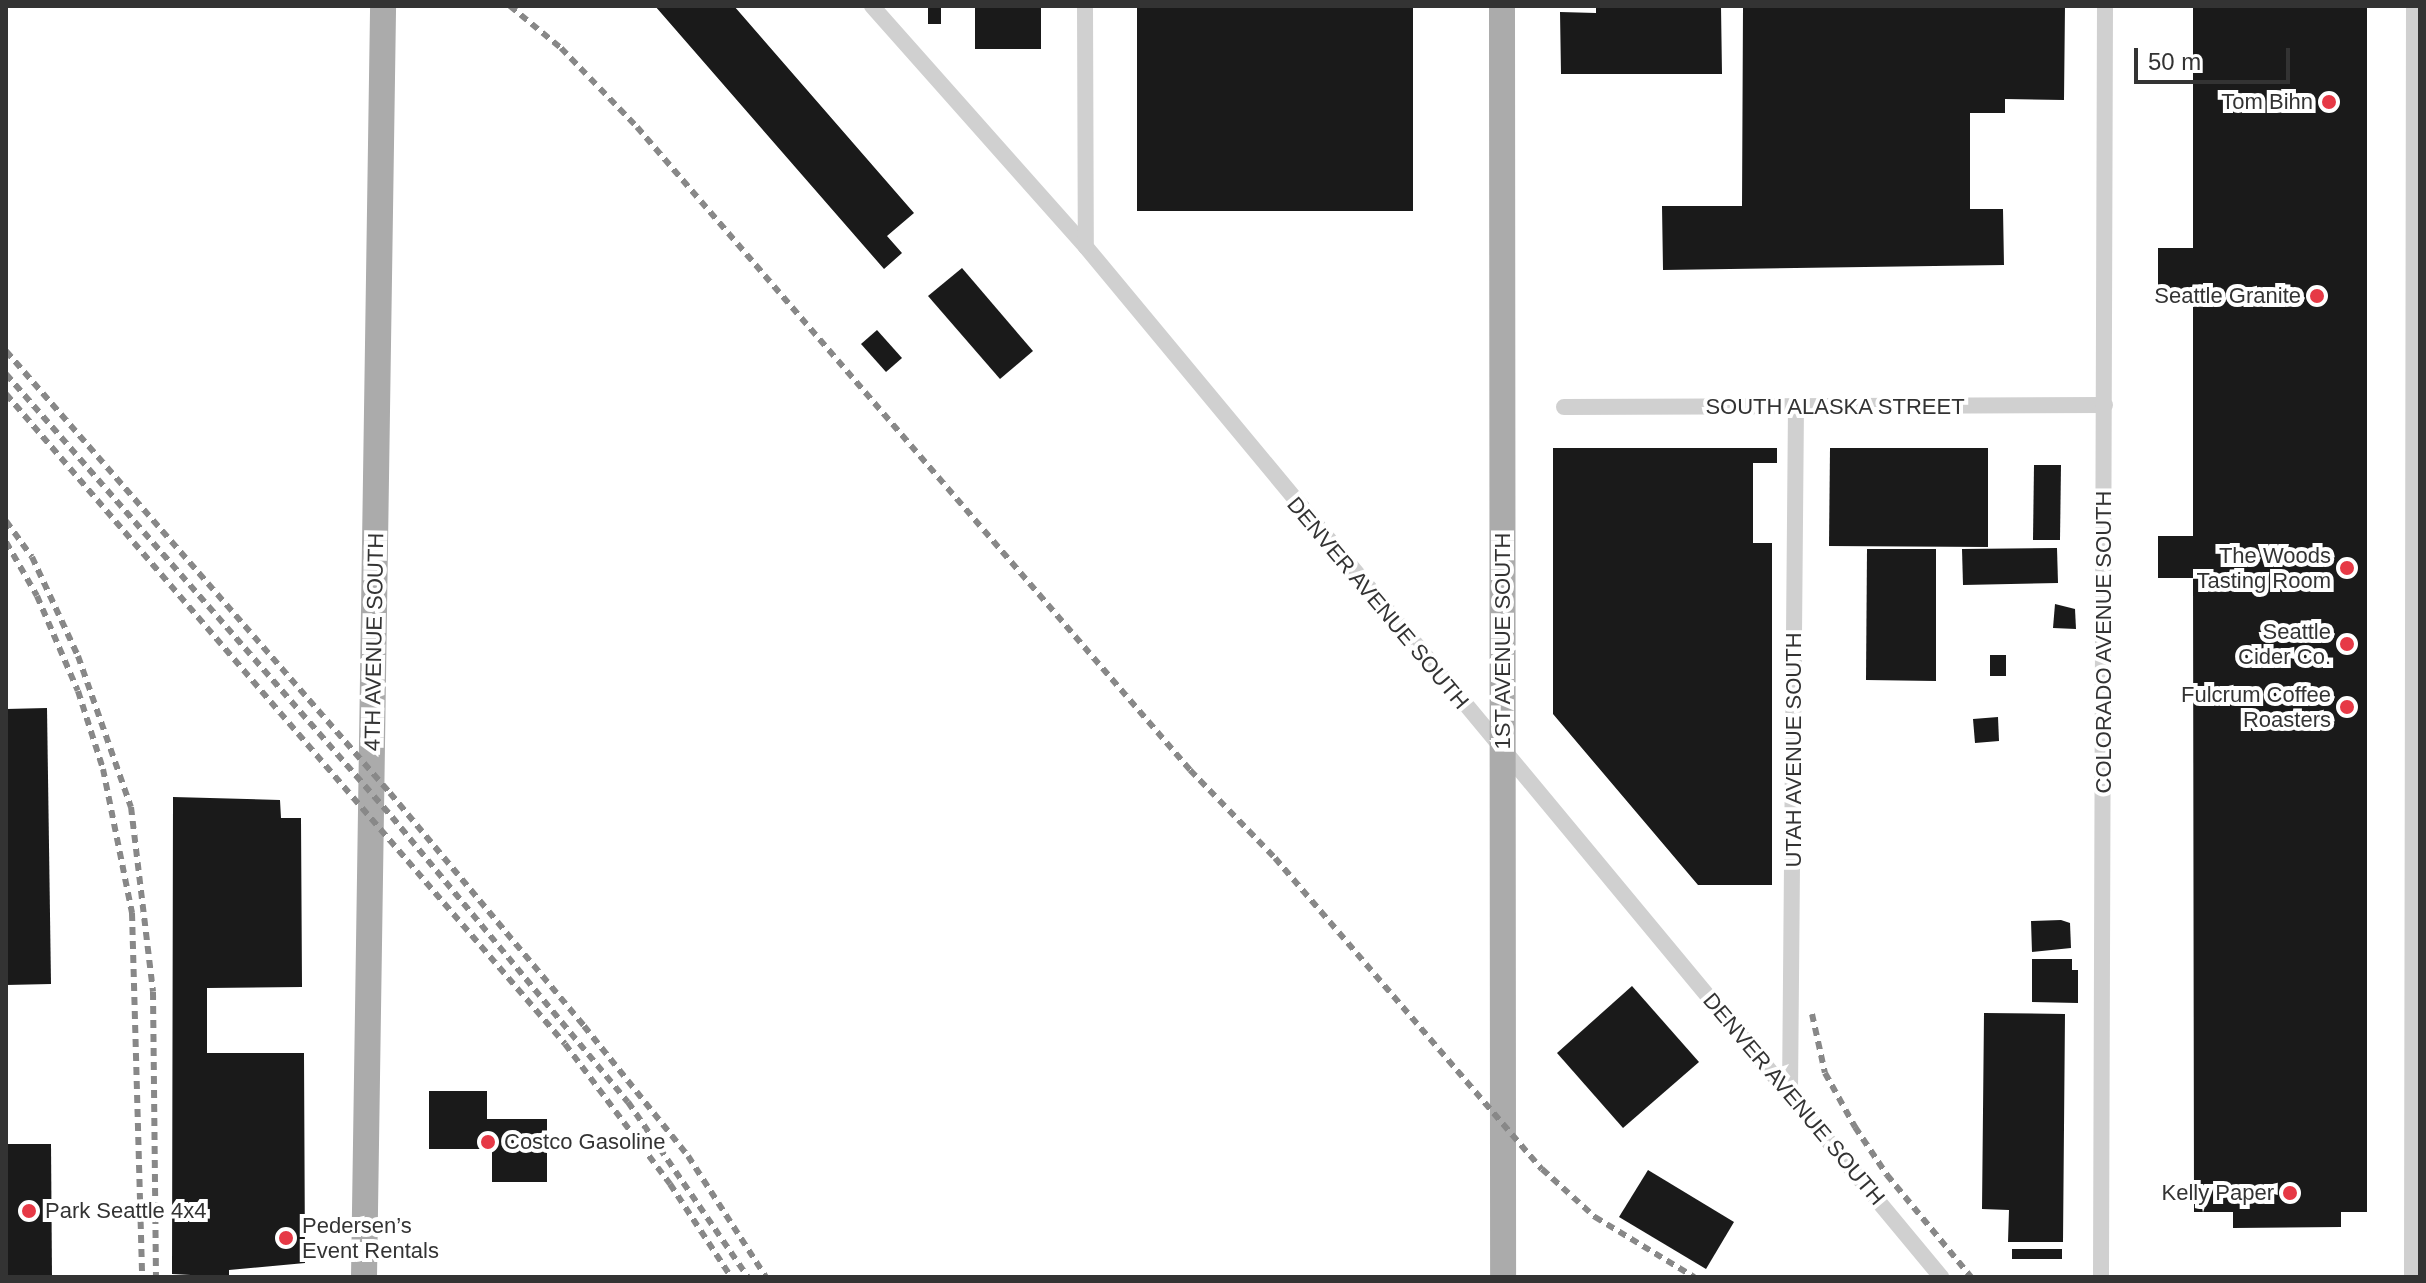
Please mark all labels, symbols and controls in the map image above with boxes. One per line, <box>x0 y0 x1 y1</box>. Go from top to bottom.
scale bar <box>2138 32 2294 82</box>
text: 50 m <box>2148 48 2201 75</box>
place label: Tom Bihn <box>2221 89 2313 115</box>
marker: Tom Bihn <box>2320 93 2338 111</box>
place label: Seattle Granite <box>2154 283 2301 309</box>
marker: Seattle Granite <box>2308 287 2326 305</box>
street label: SOUTH ALASKA STREET <box>1704 394 1966 420</box>
street label: COLORADO AVENUE SOUTH <box>2091 490 2117 794</box>
street label: DENVER AVENUE SOUTH <box>1281 491 1475 715</box>
street label: 4TH AVENUE SOUTH <box>359 532 389 752</box>
street label: 1ST AVENUE SOUTH <box>1490 532 1516 750</box>
place label: The Woods Tasting Room <box>2196 542 2331 594</box>
marker: The Woods Tasting Room <box>2338 559 2356 577</box>
place label: Seattle Cider Co. <box>2238 618 2331 670</box>
street label: UTAH AVENUE SOUTH <box>1781 632 1807 868</box>
marker: Seattle Cider Co. <box>2338 635 2356 653</box>
place label: Fulcrum Coffee Roasters <box>2181 681 2331 732</box>
marker: Fulcrum Coffee Roasters <box>2338 698 2356 716</box>
street label: DENVER AVENUE SOUTH <box>1697 987 1891 1211</box>
place label: Costco Gasoline <box>504 1129 665 1155</box>
marker: Costco Gasoline <box>479 1133 497 1151</box>
place label: Kelly Paper <box>2161 1180 2274 1206</box>
marker: Kelly Paper <box>2281 1184 2299 1202</box>
place label: Park Seattle 4x4 <box>45 1198 206 1224</box>
marker: Park Seattle 4x4 <box>20 1202 38 1220</box>
place label: Pedersen’s Event Rentals <box>302 1212 439 1264</box>
marker: Pedersen’s Event Rentals <box>277 1229 295 1247</box>

